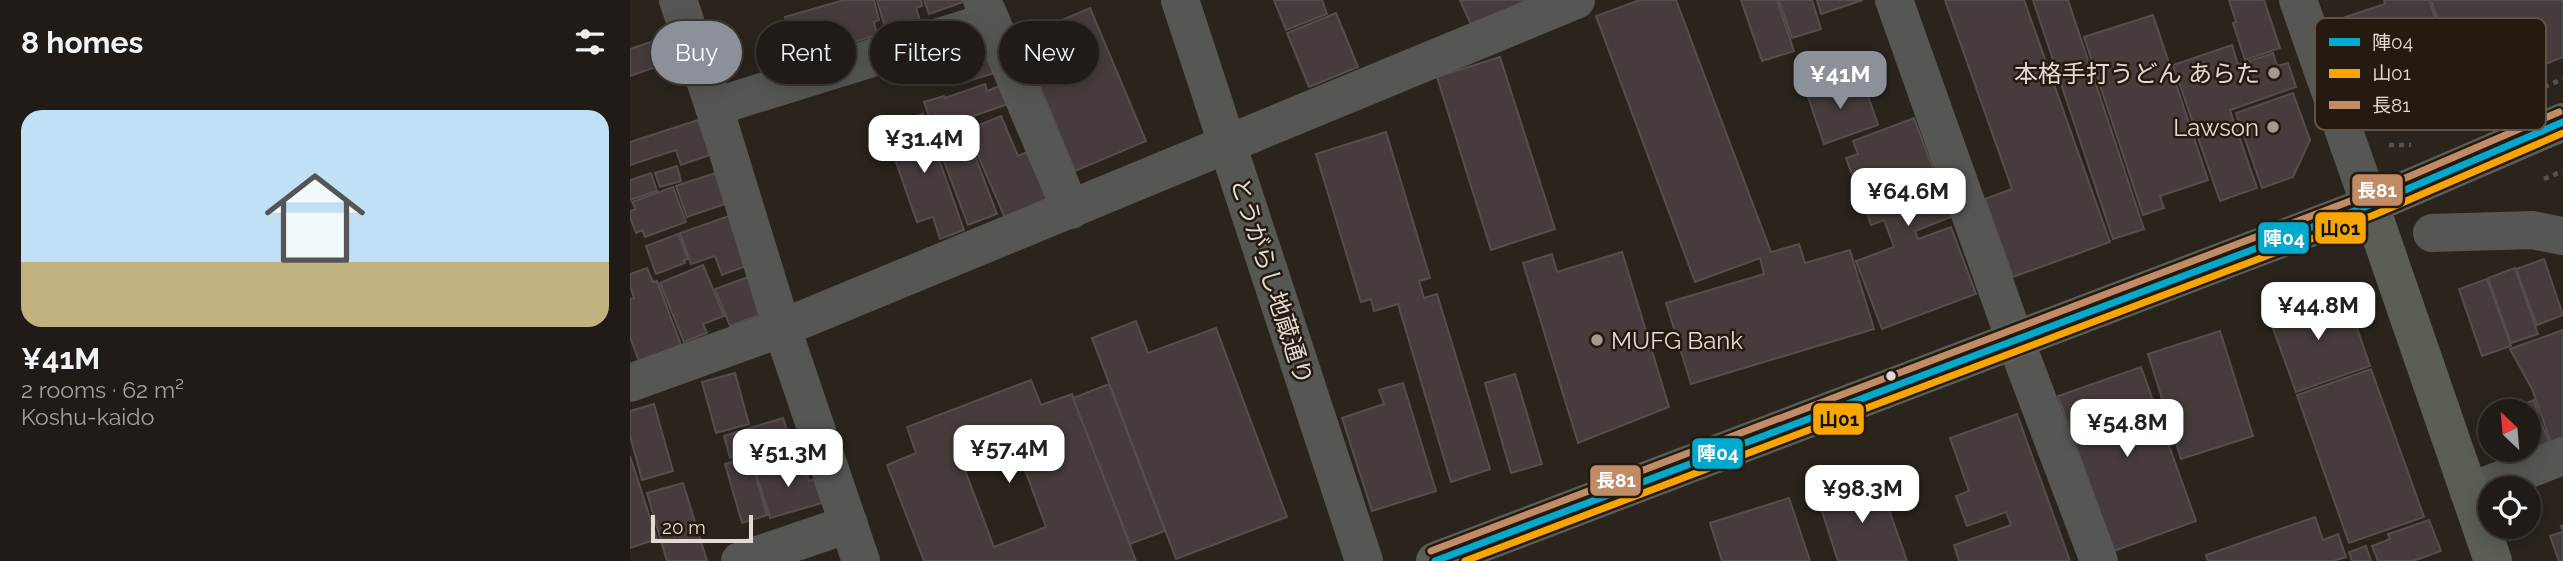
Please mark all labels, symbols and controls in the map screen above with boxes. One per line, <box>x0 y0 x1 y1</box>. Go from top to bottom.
legend <box>2315 18 2546 130</box>
chip: Buy <box>651 21 742 84</box>
chip: Rent <box>756 21 856 84</box>
chip: Filters <box>870 21 985 84</box>
chip: New <box>999 21 1099 84</box>
icon: filters <box>571 23 609 61</box>
text: 8 homes <box>21 25 143 60</box>
text: 陣04 <box>2372 31 2413 53</box>
pin: ¥41M <box>1799 52 1881 111</box>
place label: 本格手打うどん あらた <box>2014 59 2260 88</box>
text: ¥41M <box>1810 60 1870 87</box>
text: 山01 <box>2372 62 2411 84</box>
marker: 本格手打うどん あらた <box>2266 65 2282 81</box>
text: 長81 <box>2372 94 2410 116</box>
place label: Lawson <box>2173 113 2259 142</box>
pin: ¥31.4M <box>867 116 981 175</box>
marker: Lawson <box>2265 119 2281 135</box>
text: ¥31.4M <box>885 124 963 151</box>
icon: home <box>252 155 378 281</box>
pin: ¥64.6M <box>1851 168 1965 228</box>
line badge: 長81 <box>2351 173 2404 207</box>
street label: とうがらし地蔵通り <box>1225 174 1319 388</box>
text: ¥64.6M <box>1867 177 1949 204</box>
text: 長81 <box>2357 179 2397 201</box>
line badge: 山01 <box>2314 211 2367 245</box>
text: 山01 <box>2320 217 2360 239</box>
line badge: 陣04 <box>2257 221 2310 255</box>
text: 陣04 <box>2263 227 2305 249</box>
pin: ¥44.8M <box>2261 282 2375 342</box>
text: ¥44.8M <box>2277 291 2359 318</box>
place label: MUFG Bank <box>1611 326 1743 355</box>
marker: MUFG Bank <box>1589 332 1605 348</box>
text: ¥41M <box>21 341 100 376</box>
unlabelled marker <box>1884 369 1898 383</box>
text: 2 rooms · 62 m² <box>21 376 184 403</box>
north arrow <box>2478 399 2541 462</box>
map controls <box>2478 399 2541 539</box>
pin: ¥54.8M <box>2070 400 2184 459</box>
line badge: 山01 <box>1812 402 1865 436</box>
text: Koshu-kaido <box>21 403 154 430</box>
text: 山01 <box>1819 408 1859 430</box>
text: ¥54.8M <box>2086 408 2168 435</box>
pin: ¥57.4M <box>952 426 1066 485</box>
pin: ¥51.3M <box>731 430 845 489</box>
text: ¥57.4M <box>970 434 1048 461</box>
line badge: 陣04 <box>1691 437 1744 470</box>
text: ¥51.3M <box>749 438 827 465</box>
text: 陣04 <box>1697 442 1739 464</box>
line badge: 長81 <box>1589 464 1642 497</box>
pin: ¥98.3M <box>1805 466 1919 525</box>
text: 長81 <box>1596 469 1636 491</box>
text: ¥98.3M <box>1821 474 1903 501</box>
button: locate <box>2478 476 2541 539</box>
scale bar <box>651 512 752 544</box>
text: 20 m <box>662 516 706 538</box>

